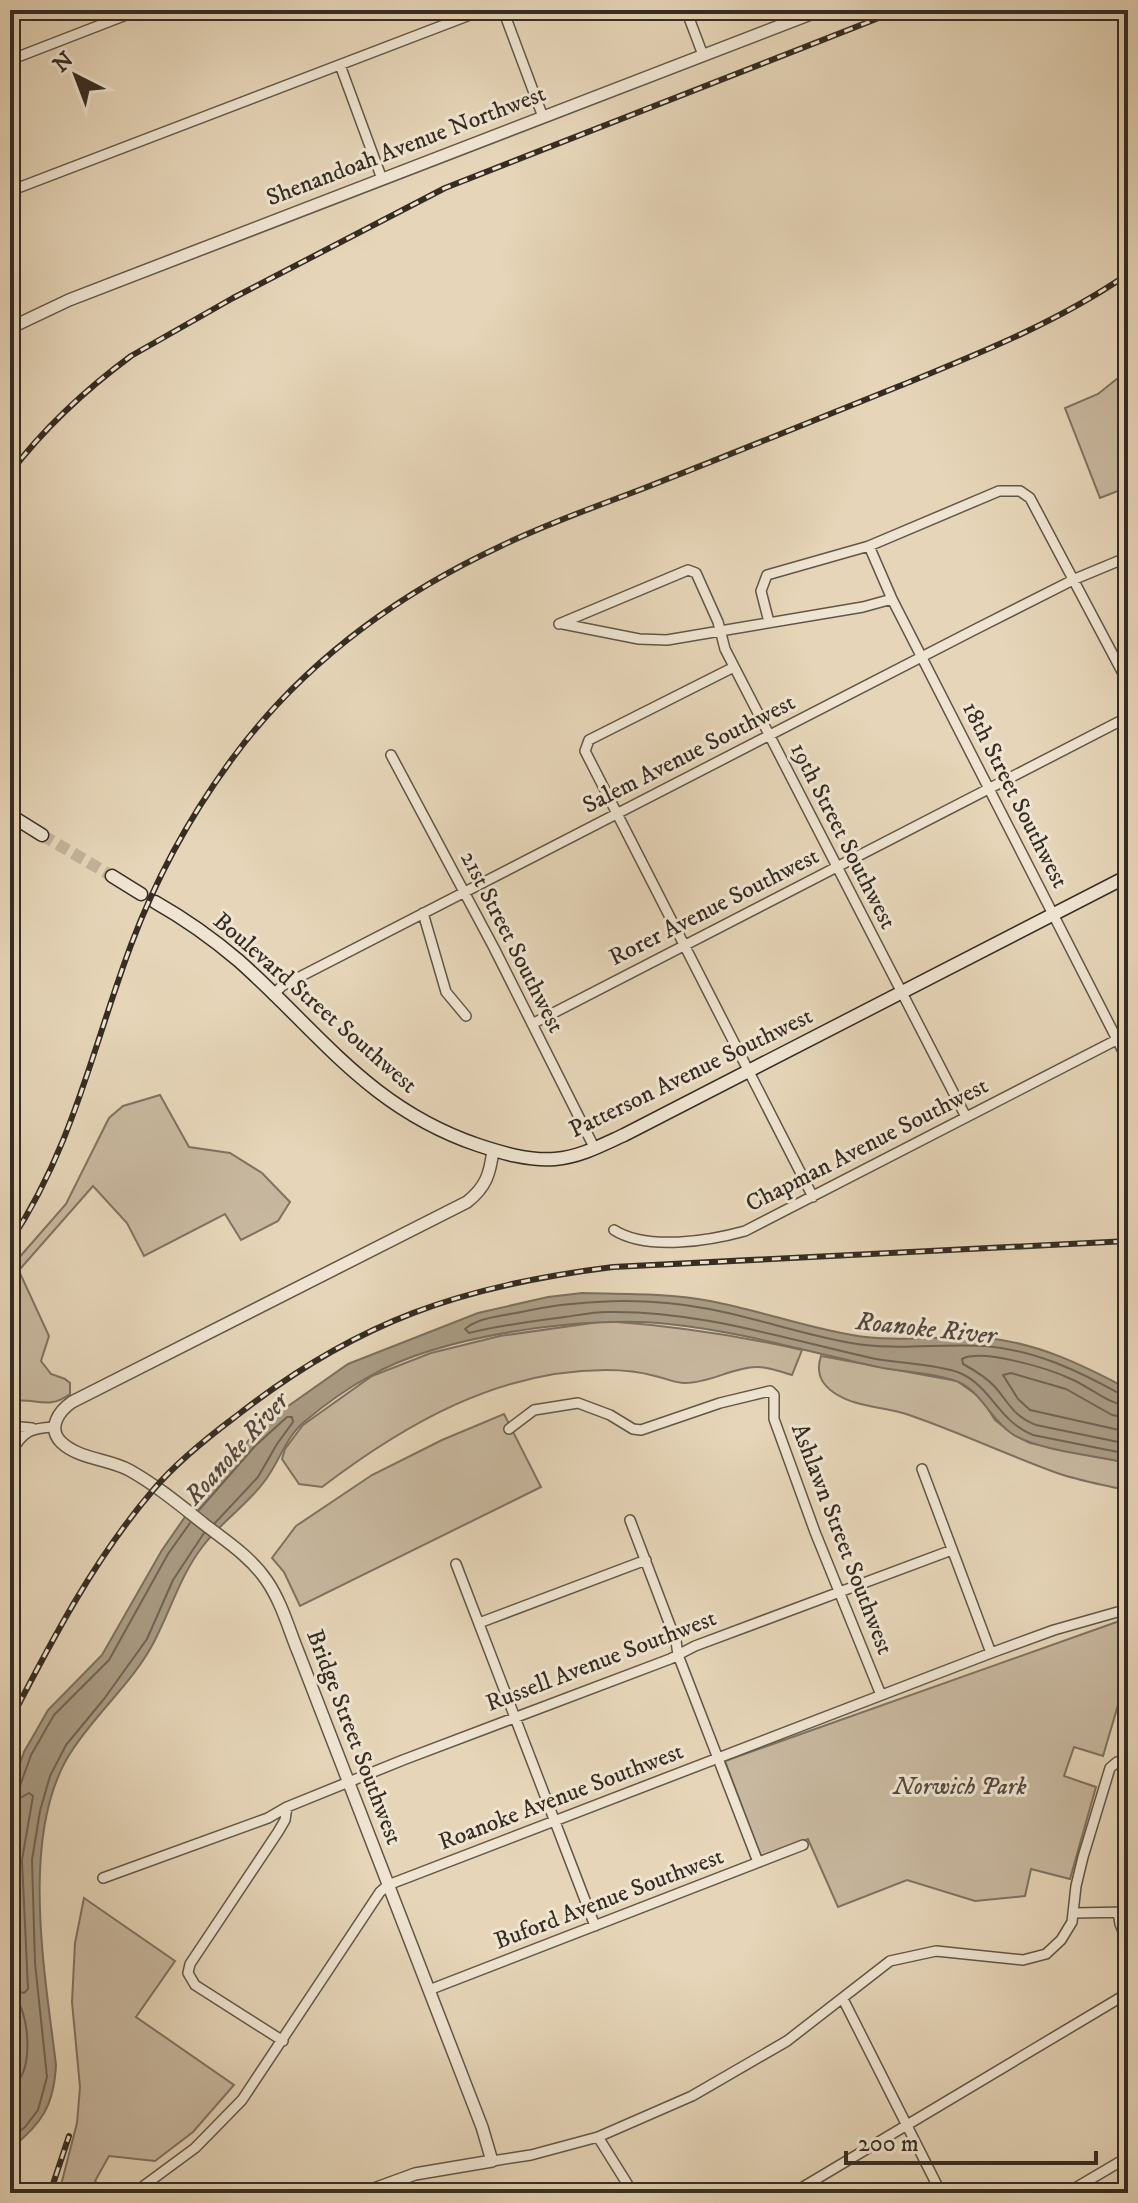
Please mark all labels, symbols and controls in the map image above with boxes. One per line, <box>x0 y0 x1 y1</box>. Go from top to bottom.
north arrow <box>36 36 116 116</box>
text: N <box>48 46 79 78</box>
street label: Shenandoah Avenue Northwest <box>262 79 550 213</box>
street label: Salem Avenue Southwest <box>578 687 800 821</box>
street label: 18th Street Southwest <box>955 697 1075 893</box>
street label: 19th Street Southwest <box>783 738 903 934</box>
street label: Rorer Avenue Southwest <box>604 841 824 973</box>
street label: 21st Street Southwest <box>453 846 571 1038</box>
street label: Boulevard Street Southwest <box>207 906 424 1100</box>
street label: Patterson Avenue Southwest <box>564 1001 818 1145</box>
street label: Chapman Avenue Southwest <box>741 1071 993 1219</box>
water label: Roanoke River <box>853 1305 999 1353</box>
water label: Roanoke River <box>177 1384 298 1513</box>
street label: Ashlawn Street Southwest <box>784 1419 900 1659</box>
street label: Russell Avenue Southwest <box>482 1603 721 1719</box>
street label: Bridge Street Southwest <box>299 1625 409 1849</box>
street label: Roanoke Avenue Southwest <box>434 1736 688 1858</box>
park label: Norwich Park <box>892 1772 1026 1802</box>
street label: Buford Avenue Southwest <box>490 1841 728 1957</box>
scale bar <box>846 2115 1096 2165</box>
text: 200 m <box>858 2129 919 2159</box>

